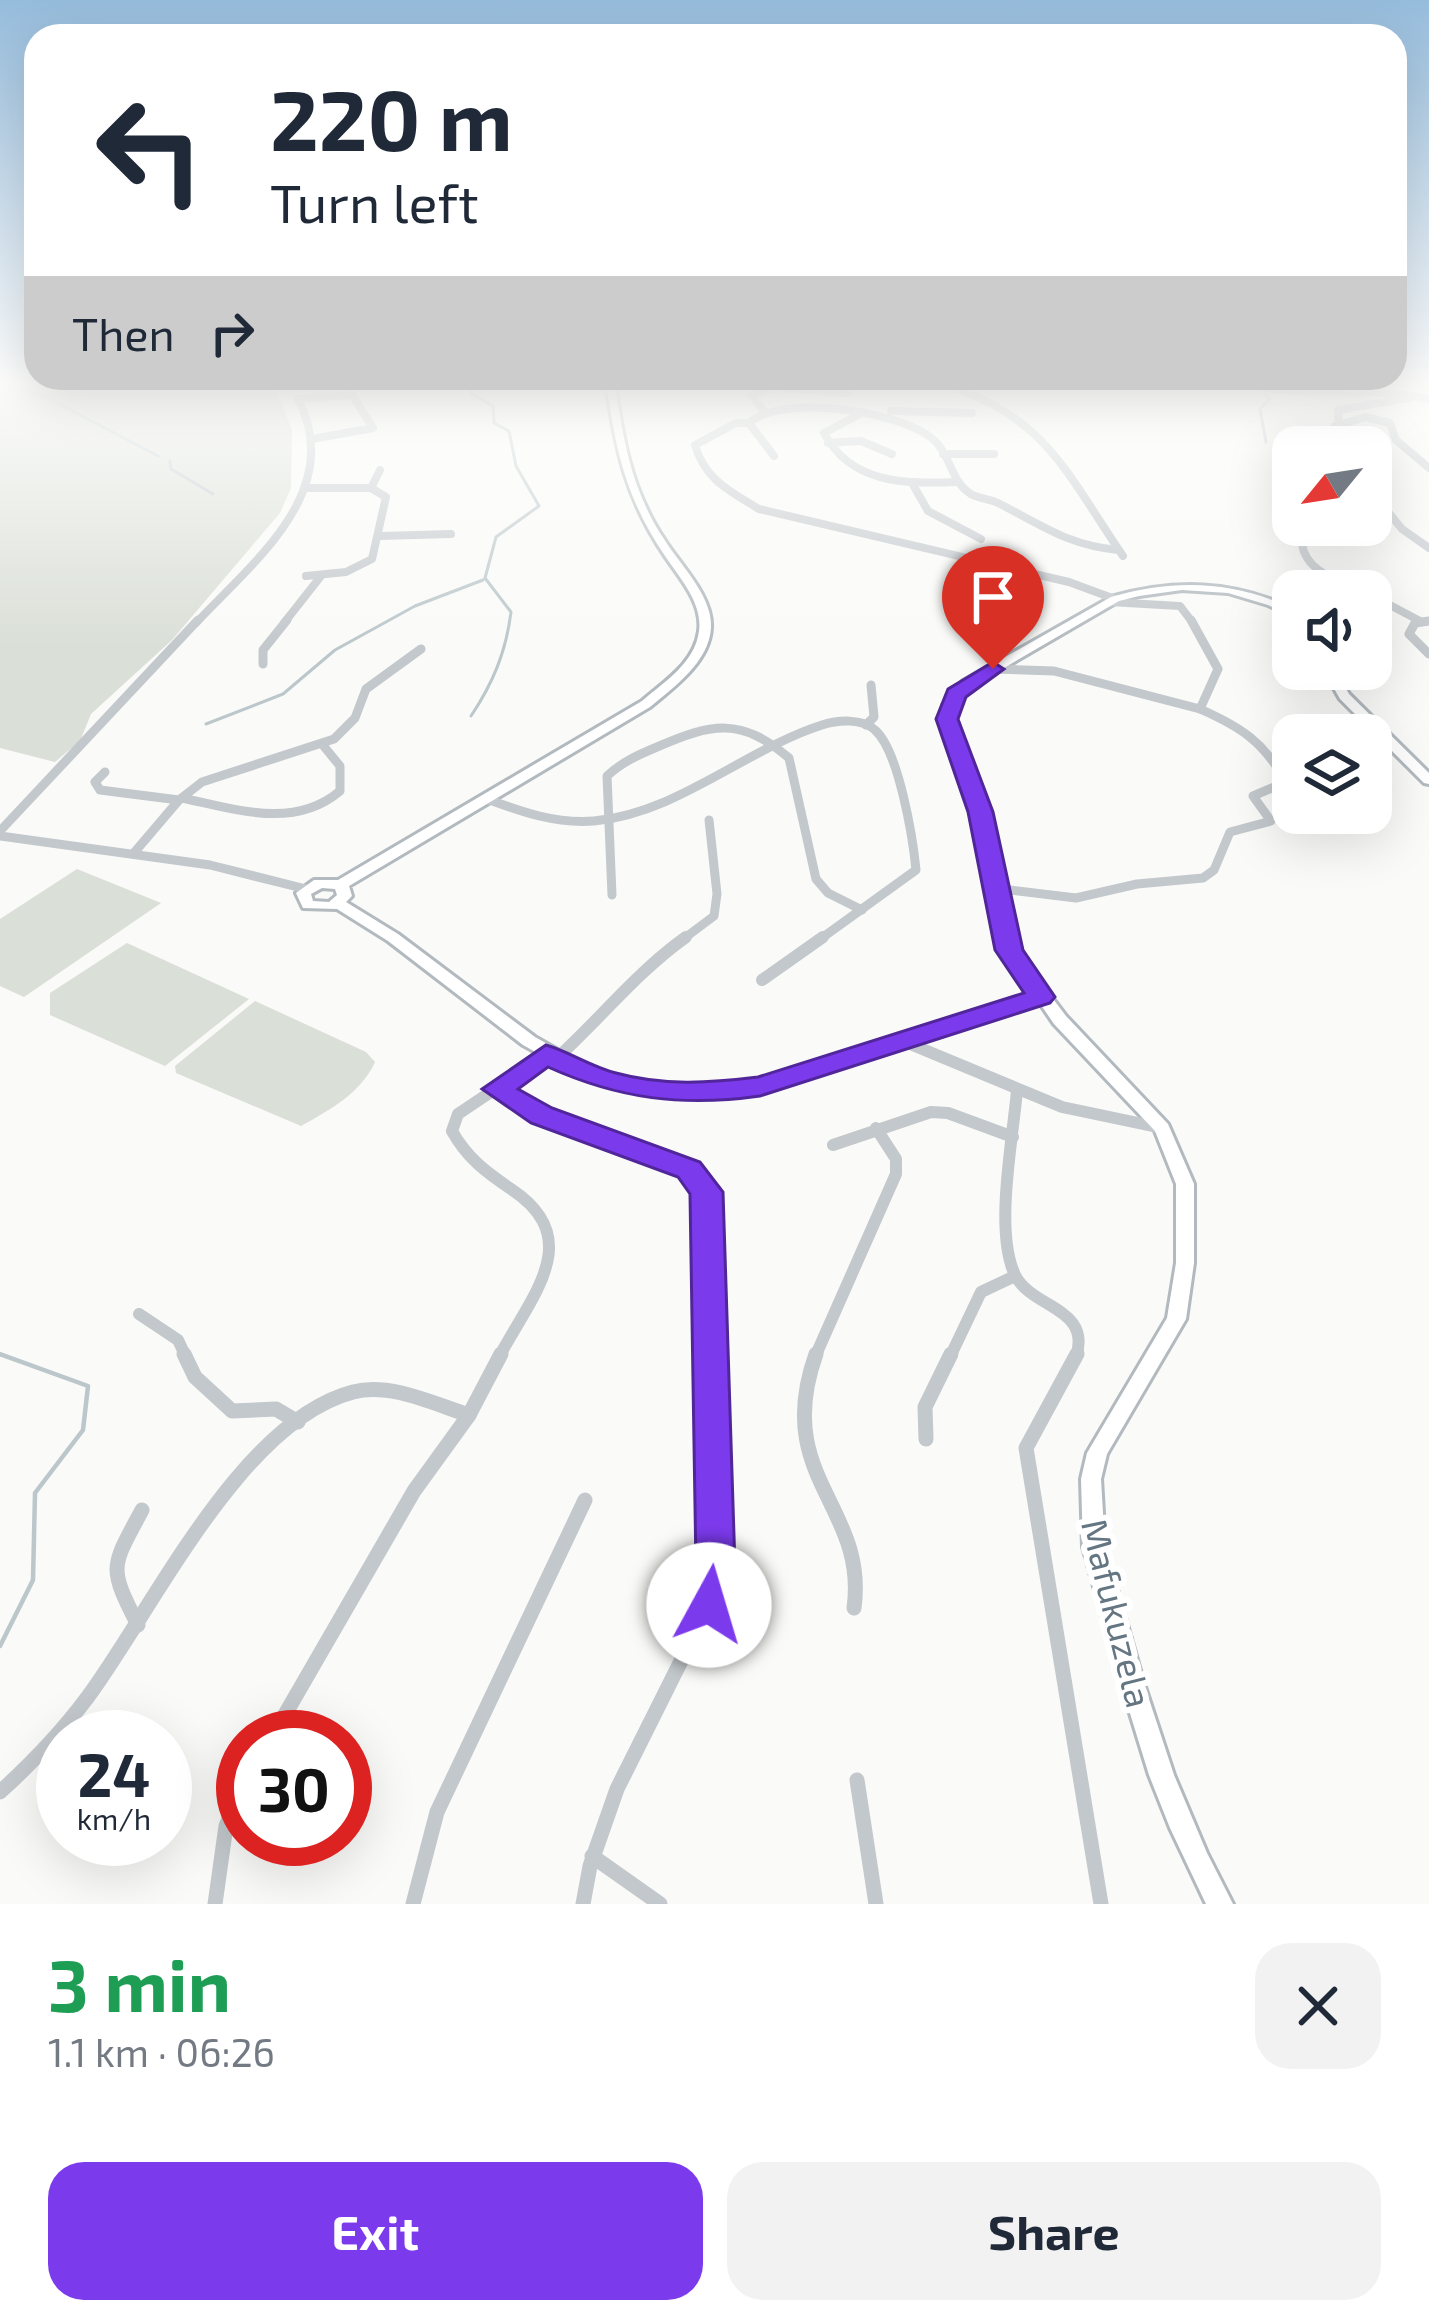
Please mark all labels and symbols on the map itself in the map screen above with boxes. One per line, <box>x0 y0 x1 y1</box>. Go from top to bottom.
north arrow <box>1272 426 1392 546</box>
pin <box>942 546 1044 669</box>
street label: Mafukuzela <box>1074 1514 1162 1712</box>
position arrow <box>646 1542 772 1668</box>
speed limit sign: 30 <box>216 1710 372 1866</box>

